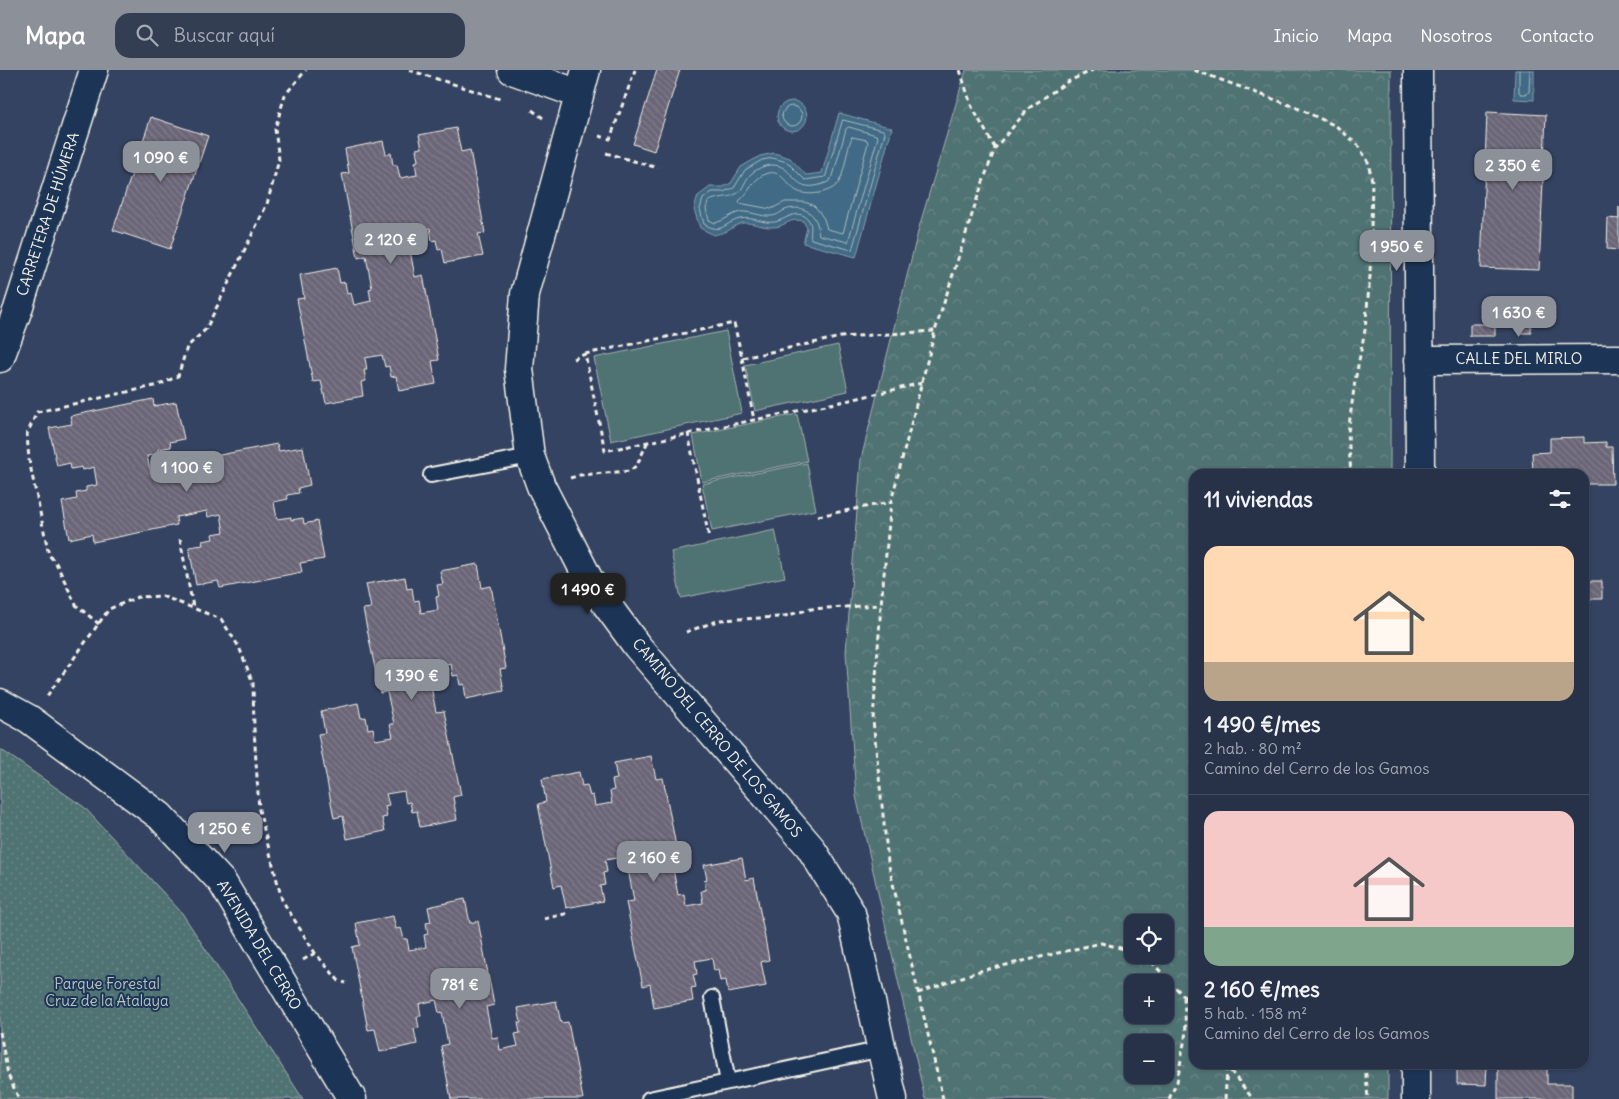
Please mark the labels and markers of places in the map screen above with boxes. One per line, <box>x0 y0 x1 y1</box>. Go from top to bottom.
pin: 1 090 € <box>115 140 207 183</box>
pin: 2 350 € <box>1467 148 1559 191</box>
pin: 2 120 € <box>345 222 437 265</box>
pin: 1 950 € <box>1351 230 1443 272</box>
pin: 1 630 € <box>1473 296 1565 338</box>
pin: 1 100 € <box>141 450 233 493</box>
pin: 1 490 € <box>542 572 634 615</box>
pin: 1 390 € <box>366 658 458 701</box>
pin: 1 250 € <box>179 812 271 854</box>
pin: 2 160 € <box>608 840 700 883</box>
pin: 781 € <box>425 968 495 1010</box>

